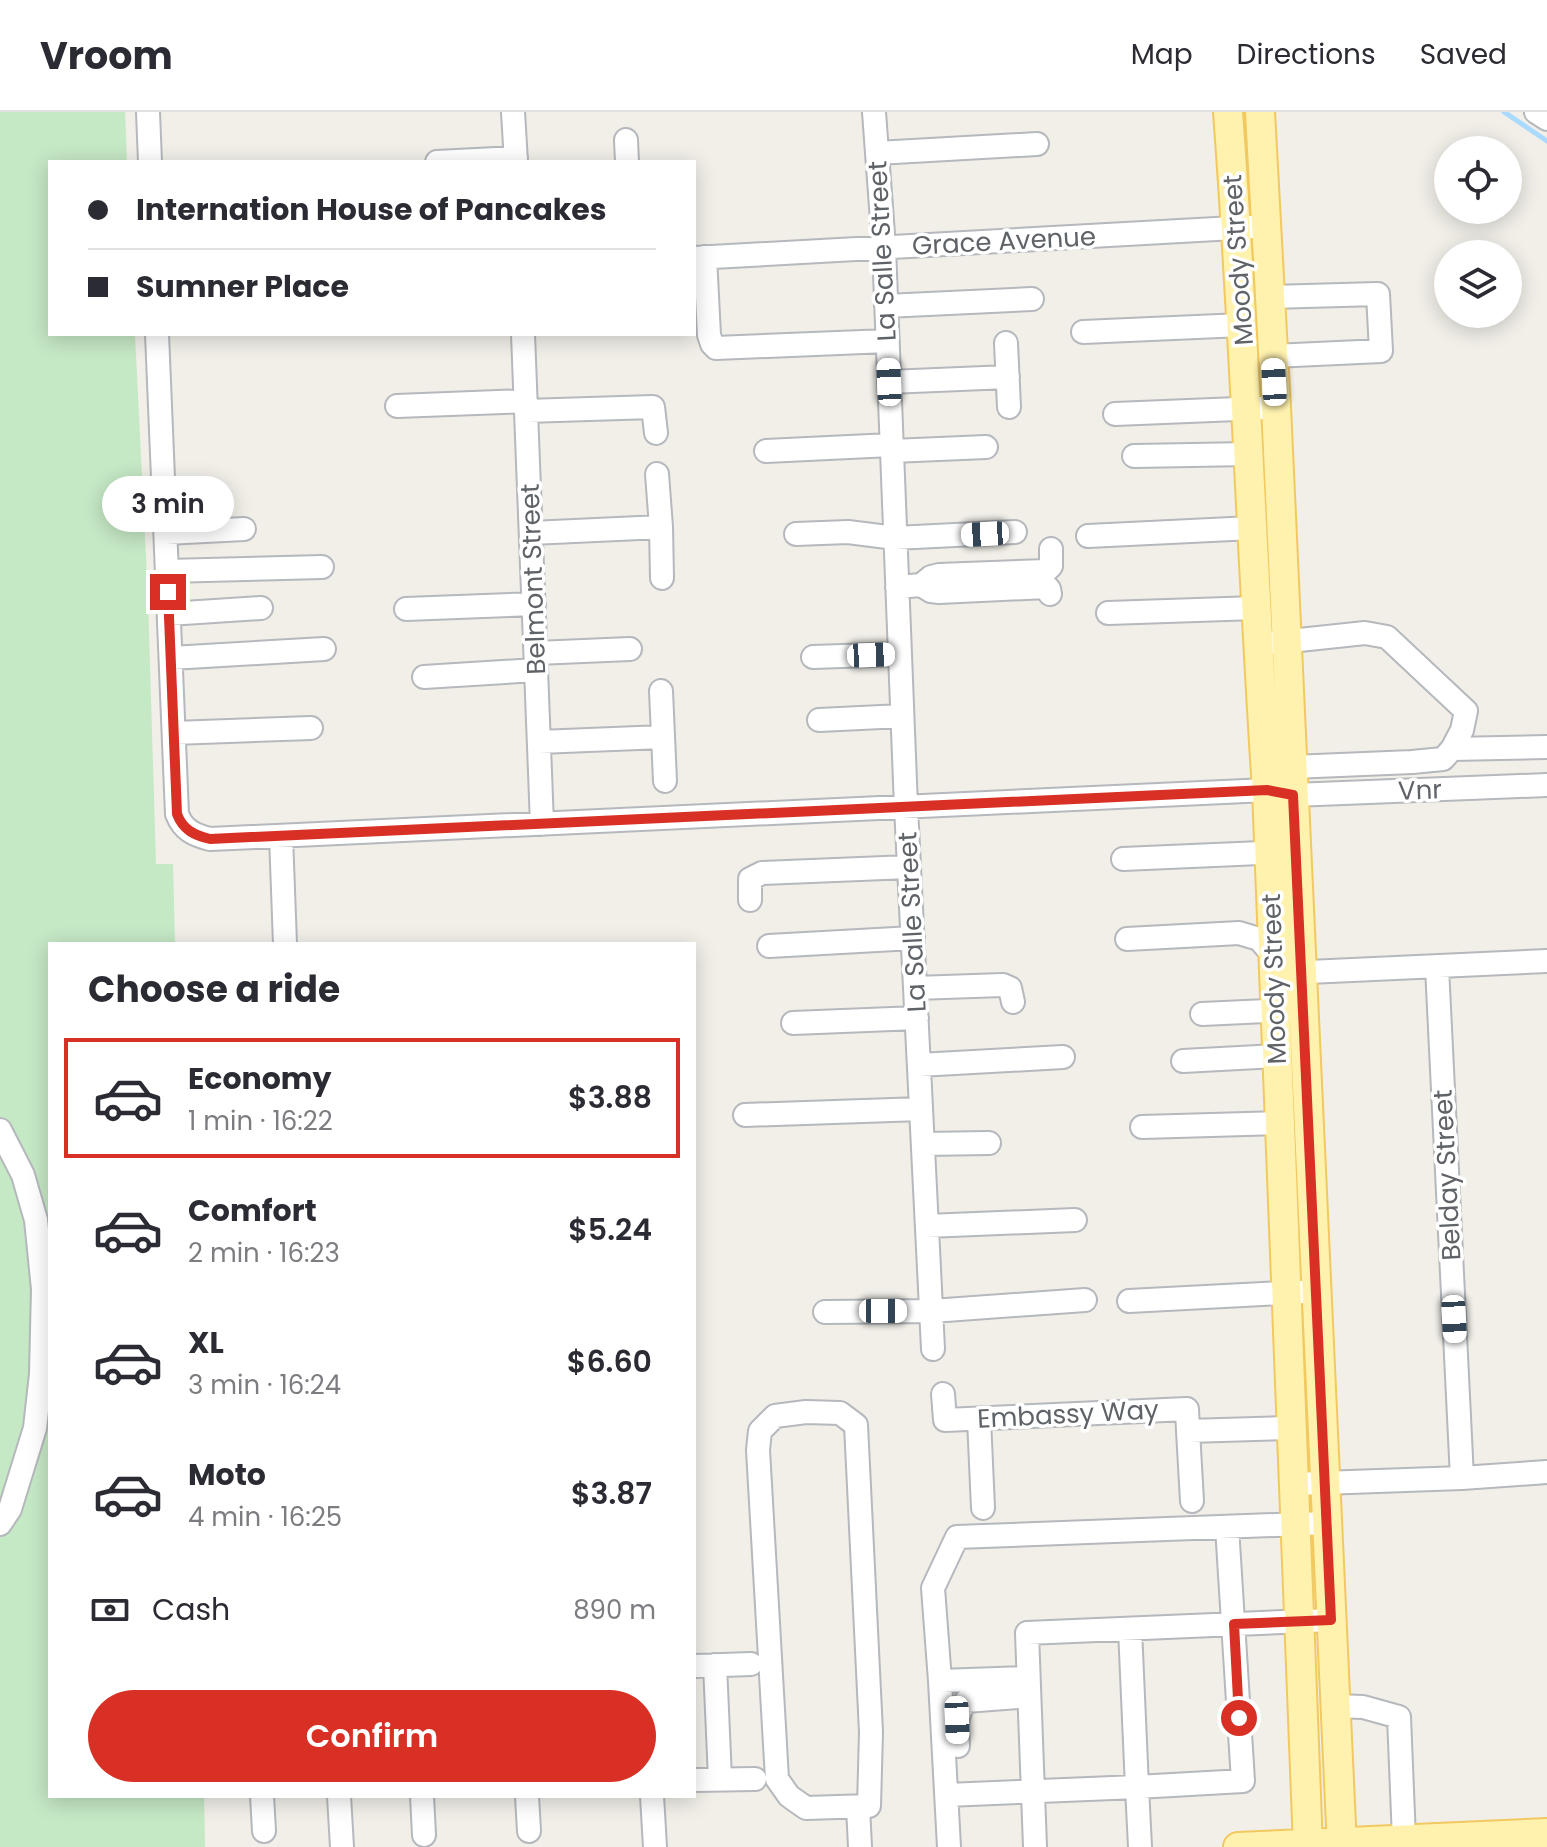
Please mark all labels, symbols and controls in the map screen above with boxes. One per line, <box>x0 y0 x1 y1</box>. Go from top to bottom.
text: Vroom <box>40 29 173 82</box>
text: Map <box>1131 35 1193 74</box>
text: Directions <box>1237 35 1376 74</box>
text: Saved <box>1420 35 1507 74</box>
map controls <box>1434 136 1522 328</box>
button: locate <box>1434 136 1522 224</box>
street label: La Salle Street <box>859 160 905 342</box>
street label: Moody Street <box>1214 173 1262 347</box>
text: Internation House of Pancakes <box>136 188 607 231</box>
street label: Grace Avenue <box>911 218 1097 264</box>
button: layers <box>1434 240 1522 328</box>
text: Sumner Place <box>136 265 349 308</box>
car <box>1261 357 1287 407</box>
car <box>876 358 902 406</box>
callout: 3 min <box>102 476 234 532</box>
street label: Belmont Street <box>512 483 554 675</box>
text: 3 min <box>131 486 205 522</box>
car <box>960 521 1010 547</box>
route end <box>150 574 186 610</box>
car <box>847 642 895 668</box>
street label: Vnr <box>1397 771 1443 809</box>
street label: La Salle Street <box>889 831 935 1013</box>
street label: Moody Street <box>1253 893 1295 1065</box>
text: Choose a ride <box>88 964 340 1015</box>
text: Economy <box>188 1057 332 1100</box>
icon: car <box>92 1062 164 1134</box>
text: $3.88 <box>568 1076 652 1119</box>
street label: Belday Street <box>1425 1089 1469 1261</box>
text: 1 min · 16:22 <box>188 1103 333 1139</box>
text: Comfort <box>188 1189 317 1232</box>
icon: car <box>92 1194 164 1266</box>
text: $5.24 <box>568 1208 652 1251</box>
text: 2 min · 16:23 <box>188 1235 340 1271</box>
car <box>1441 1294 1467 1344</box>
car <box>859 1299 907 1323</box>
text: XL <box>188 1321 224 1364</box>
icon: car <box>92 1326 164 1398</box>
text: $6.60 <box>567 1340 652 1383</box>
text: 3 min · 16:24 <box>188 1367 341 1403</box>
street label: Embassy Way <box>976 1391 1160 1437</box>
text: Moto <box>188 1453 266 1496</box>
icon: car <box>92 1458 164 1530</box>
text: $3.87 <box>571 1472 652 1515</box>
text: 4 min · 16:25 <box>188 1499 342 1535</box>
icon: cash <box>88 1588 132 1632</box>
text: Cash <box>152 1588 230 1631</box>
text: 890 m <box>573 1592 656 1628</box>
button: Confirm <box>88 1690 656 1782</box>
car <box>944 1696 970 1744</box>
route start <box>1221 1700 1257 1736</box>

